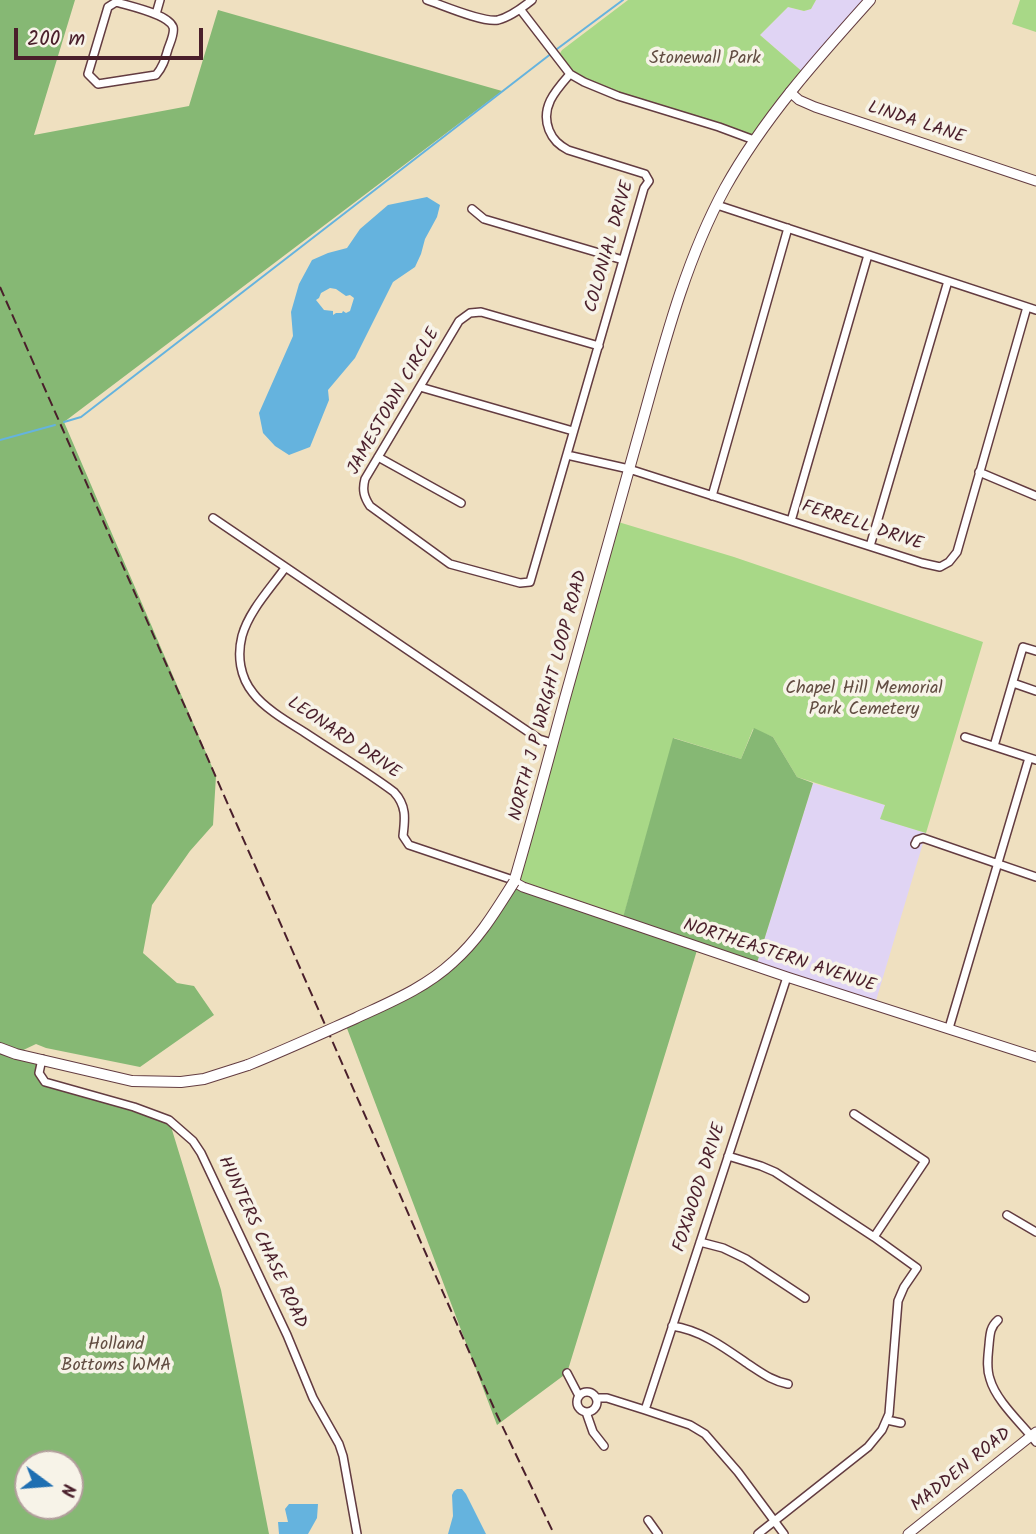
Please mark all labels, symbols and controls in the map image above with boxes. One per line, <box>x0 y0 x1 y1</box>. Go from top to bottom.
scale bar <box>18 14 206 58</box>
text: 200 m <box>27 23 85 56</box>
park label: Stonewall Park <box>649 49 761 71</box>
street label: LINDA LANE <box>865 98 967 150</box>
street label: COLONIAL DRIVE <box>582 179 640 315</box>
street label: JAMESTOWN CIRCLE <box>344 325 446 479</box>
street label: FERRELL DRIVE <box>799 497 925 557</box>
street label: NORTH J P WRIGHT LOOP ROAD <box>506 568 594 824</box>
park label: Chapel Hill Memorial Park Cemetery <box>785 679 943 722</box>
street label: LEONARD DRIVE <box>282 693 404 785</box>
street label: NORTHEASTERN AVENUE <box>680 916 878 998</box>
street label: FOXWOOD DRIVE <box>670 1121 732 1255</box>
street label: HUNTERS CHASE ROAD <box>212 1153 310 1333</box>
park label: Holland Bottoms WMA <box>61 1335 171 1378</box>
street label: MADDEN ROAD <box>908 1424 1016 1518</box>
north arrow <box>14 1450 84 1520</box>
text: N <box>51 1480 83 1500</box>

